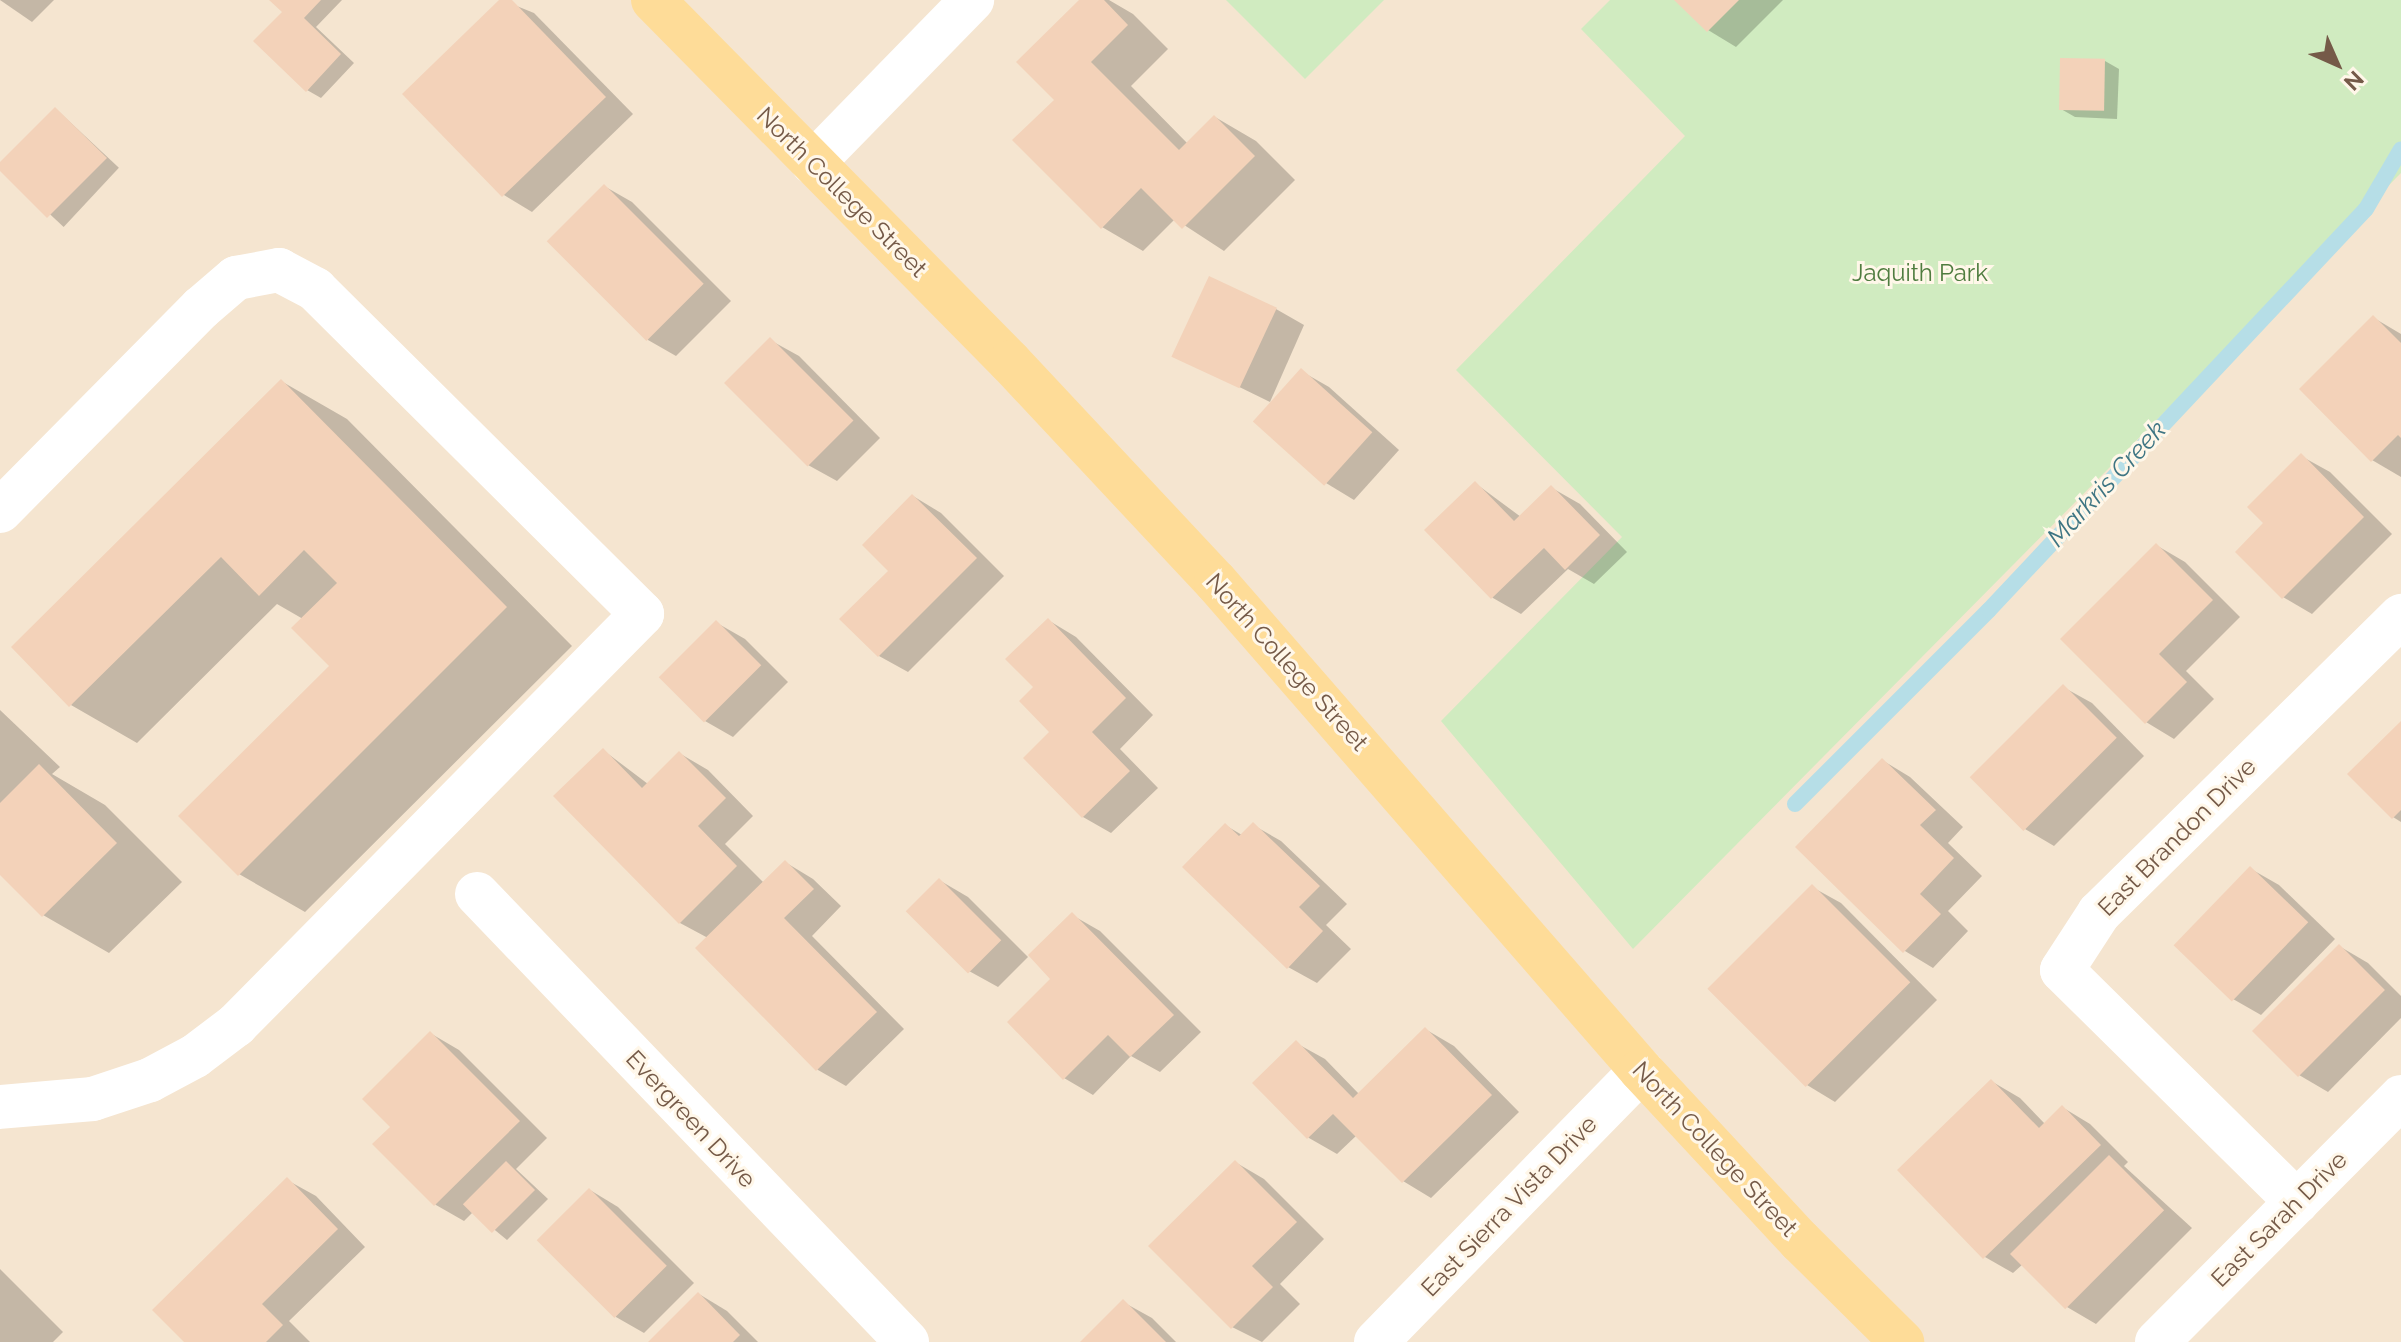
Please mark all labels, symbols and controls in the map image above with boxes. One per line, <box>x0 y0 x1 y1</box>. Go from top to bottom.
north arrow <box>2297 24 2377 104</box>
text: N <box>2339 66 2369 96</box>
street label: North College Street <box>751 101 933 283</box>
park label: Jaquith Park <box>1852 259 1988 287</box>
water label: Markris Creek <box>2041 415 2173 553</box>
street label: North College Street <box>1200 567 1374 757</box>
street label: East Brandon Drive <box>2092 752 2262 922</box>
street label: Evergreen Drive <box>620 1044 762 1194</box>
street label: North College Street <box>1627 1056 1803 1242</box>
street label: East Sierra Vista Drive <box>1415 1109 1603 1303</box>
street label: East Sarah Drive <box>2205 1145 2353 1293</box>

